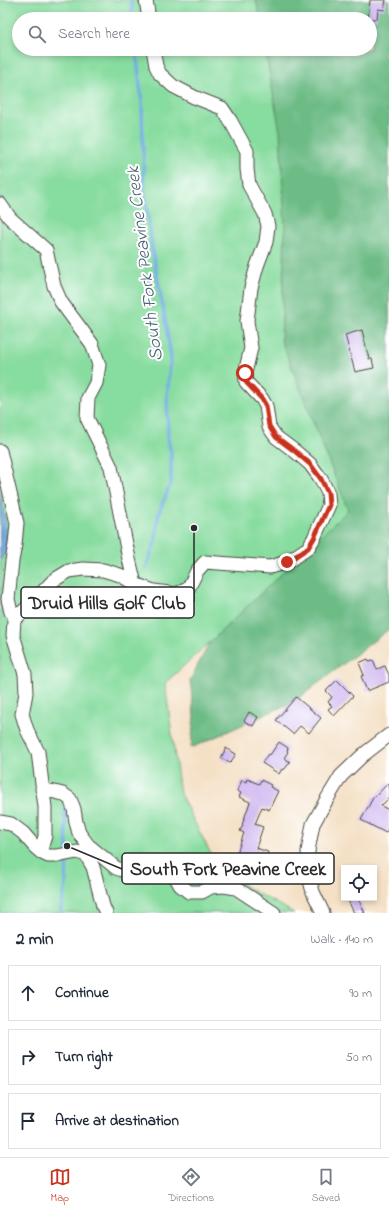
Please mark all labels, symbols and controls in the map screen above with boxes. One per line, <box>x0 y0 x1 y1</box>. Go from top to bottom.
search box <box>12 12 377 56</box>
icon: search <box>26 23 48 45</box>
text: Search here <box>58 23 130 45</box>
water label: South Fork Peavine Creek <box>120 164 171 363</box>
route start <box>236 364 254 382</box>
route end <box>278 553 296 571</box>
callout: Druid Hills Golf Club <box>21 587 194 618</box>
text: Druid Hills Golf Club <box>27 591 187 618</box>
callout: South Fork Peavine Creek <box>122 853 334 884</box>
text: South Fork Peavine Creek <box>130 857 327 884</box>
map controls <box>341 865 377 901</box>
button: locate <box>341 865 377 901</box>
text: 2 min <box>16 927 53 952</box>
text: Walk · 140 m <box>310 930 373 949</box>
icon: ahead <box>17 982 39 1004</box>
text: Continue <box>55 982 109 1004</box>
text: 90 m <box>349 984 372 1003</box>
icon: right <box>17 1046 39 1068</box>
text: Turn right <box>55 1046 113 1068</box>
text: 50 m <box>346 1048 372 1067</box>
icon: arrive <box>17 1110 39 1132</box>
text: Arrive at destination <box>55 1110 179 1132</box>
tab: Map <box>49 1166 71 1206</box>
tab: Directions <box>168 1166 214 1206</box>
tab: Saved <box>312 1166 340 1206</box>

